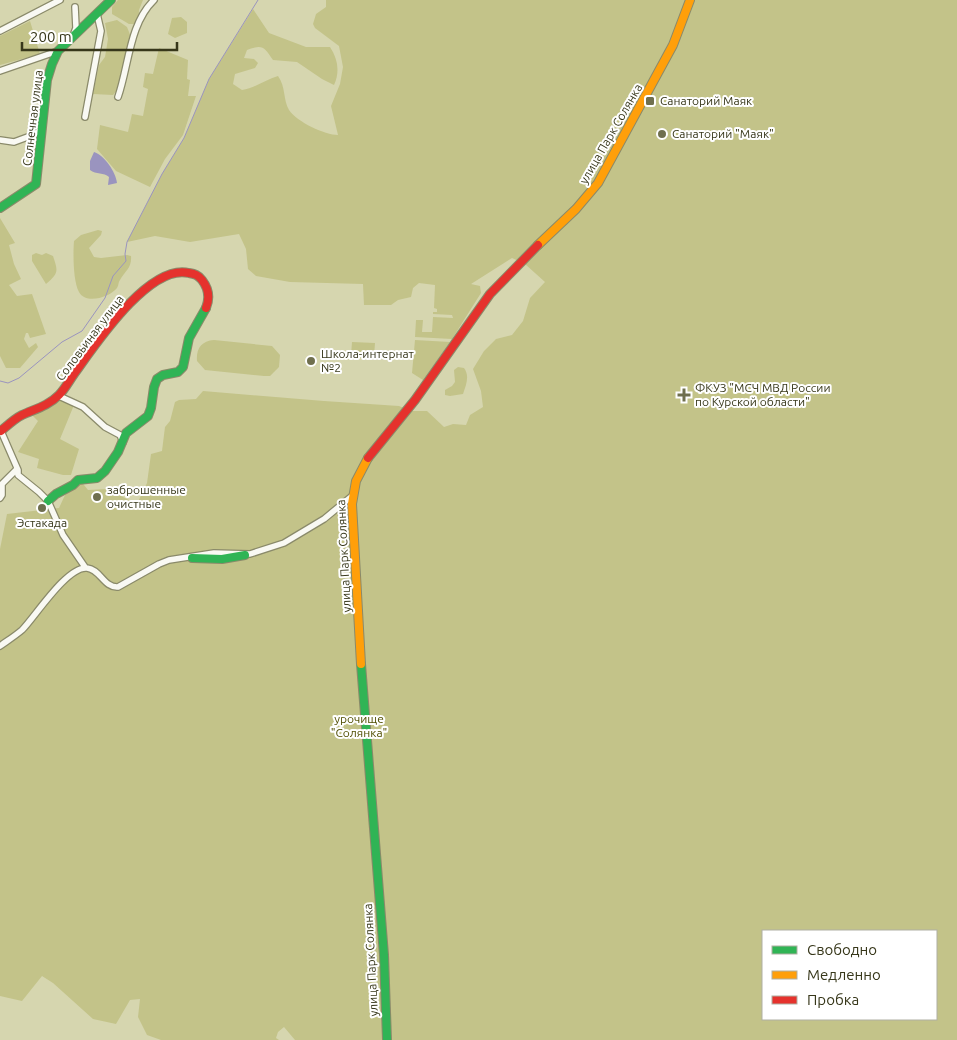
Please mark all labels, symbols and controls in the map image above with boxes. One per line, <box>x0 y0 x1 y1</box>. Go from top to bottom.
scale bar <box>22 20 178 52</box>
text: 200 m <box>30 28 72 45</box>
street label: Солнечная улица <box>20 69 45 167</box>
street label: улица Парк Солянка <box>577 81 644 186</box>
place label: Санаторий Маяк <box>660 94 752 107</box>
marker: Санаторий Маяк <box>644 95 656 107</box>
place label: Санаторий "Маяк" <box>672 127 774 140</box>
marker: Санаторий "Маяк" <box>656 128 668 140</box>
street label: Соловьиная улица <box>53 292 126 383</box>
place label: Школа-интернат №2 <box>321 347 415 374</box>
marker: Школа-интернат №2 <box>305 355 317 367</box>
place label: ФКУЗ "МСЧ МВД России по Курской области" <box>695 381 831 408</box>
marker: ФКУЗ "МСЧ МВД России по Курской области" <box>677 388 691 402</box>
place label: заброшенные очистные <box>107 483 186 510</box>
marker: заброшенные очистные <box>91 491 103 503</box>
street label: улица Парк Солянка <box>334 499 353 613</box>
marker: Эстакада <box>36 502 48 514</box>
place label: Эстакада <box>17 516 67 529</box>
park label: урочище "Солянка" <box>331 712 387 739</box>
street label: улица Парк Солянка <box>361 903 380 1017</box>
legend <box>762 930 937 1020</box>
text: Свободно <box>807 941 877 958</box>
text: Медленно <box>807 966 881 983</box>
text: Пробка <box>807 991 859 1008</box>

